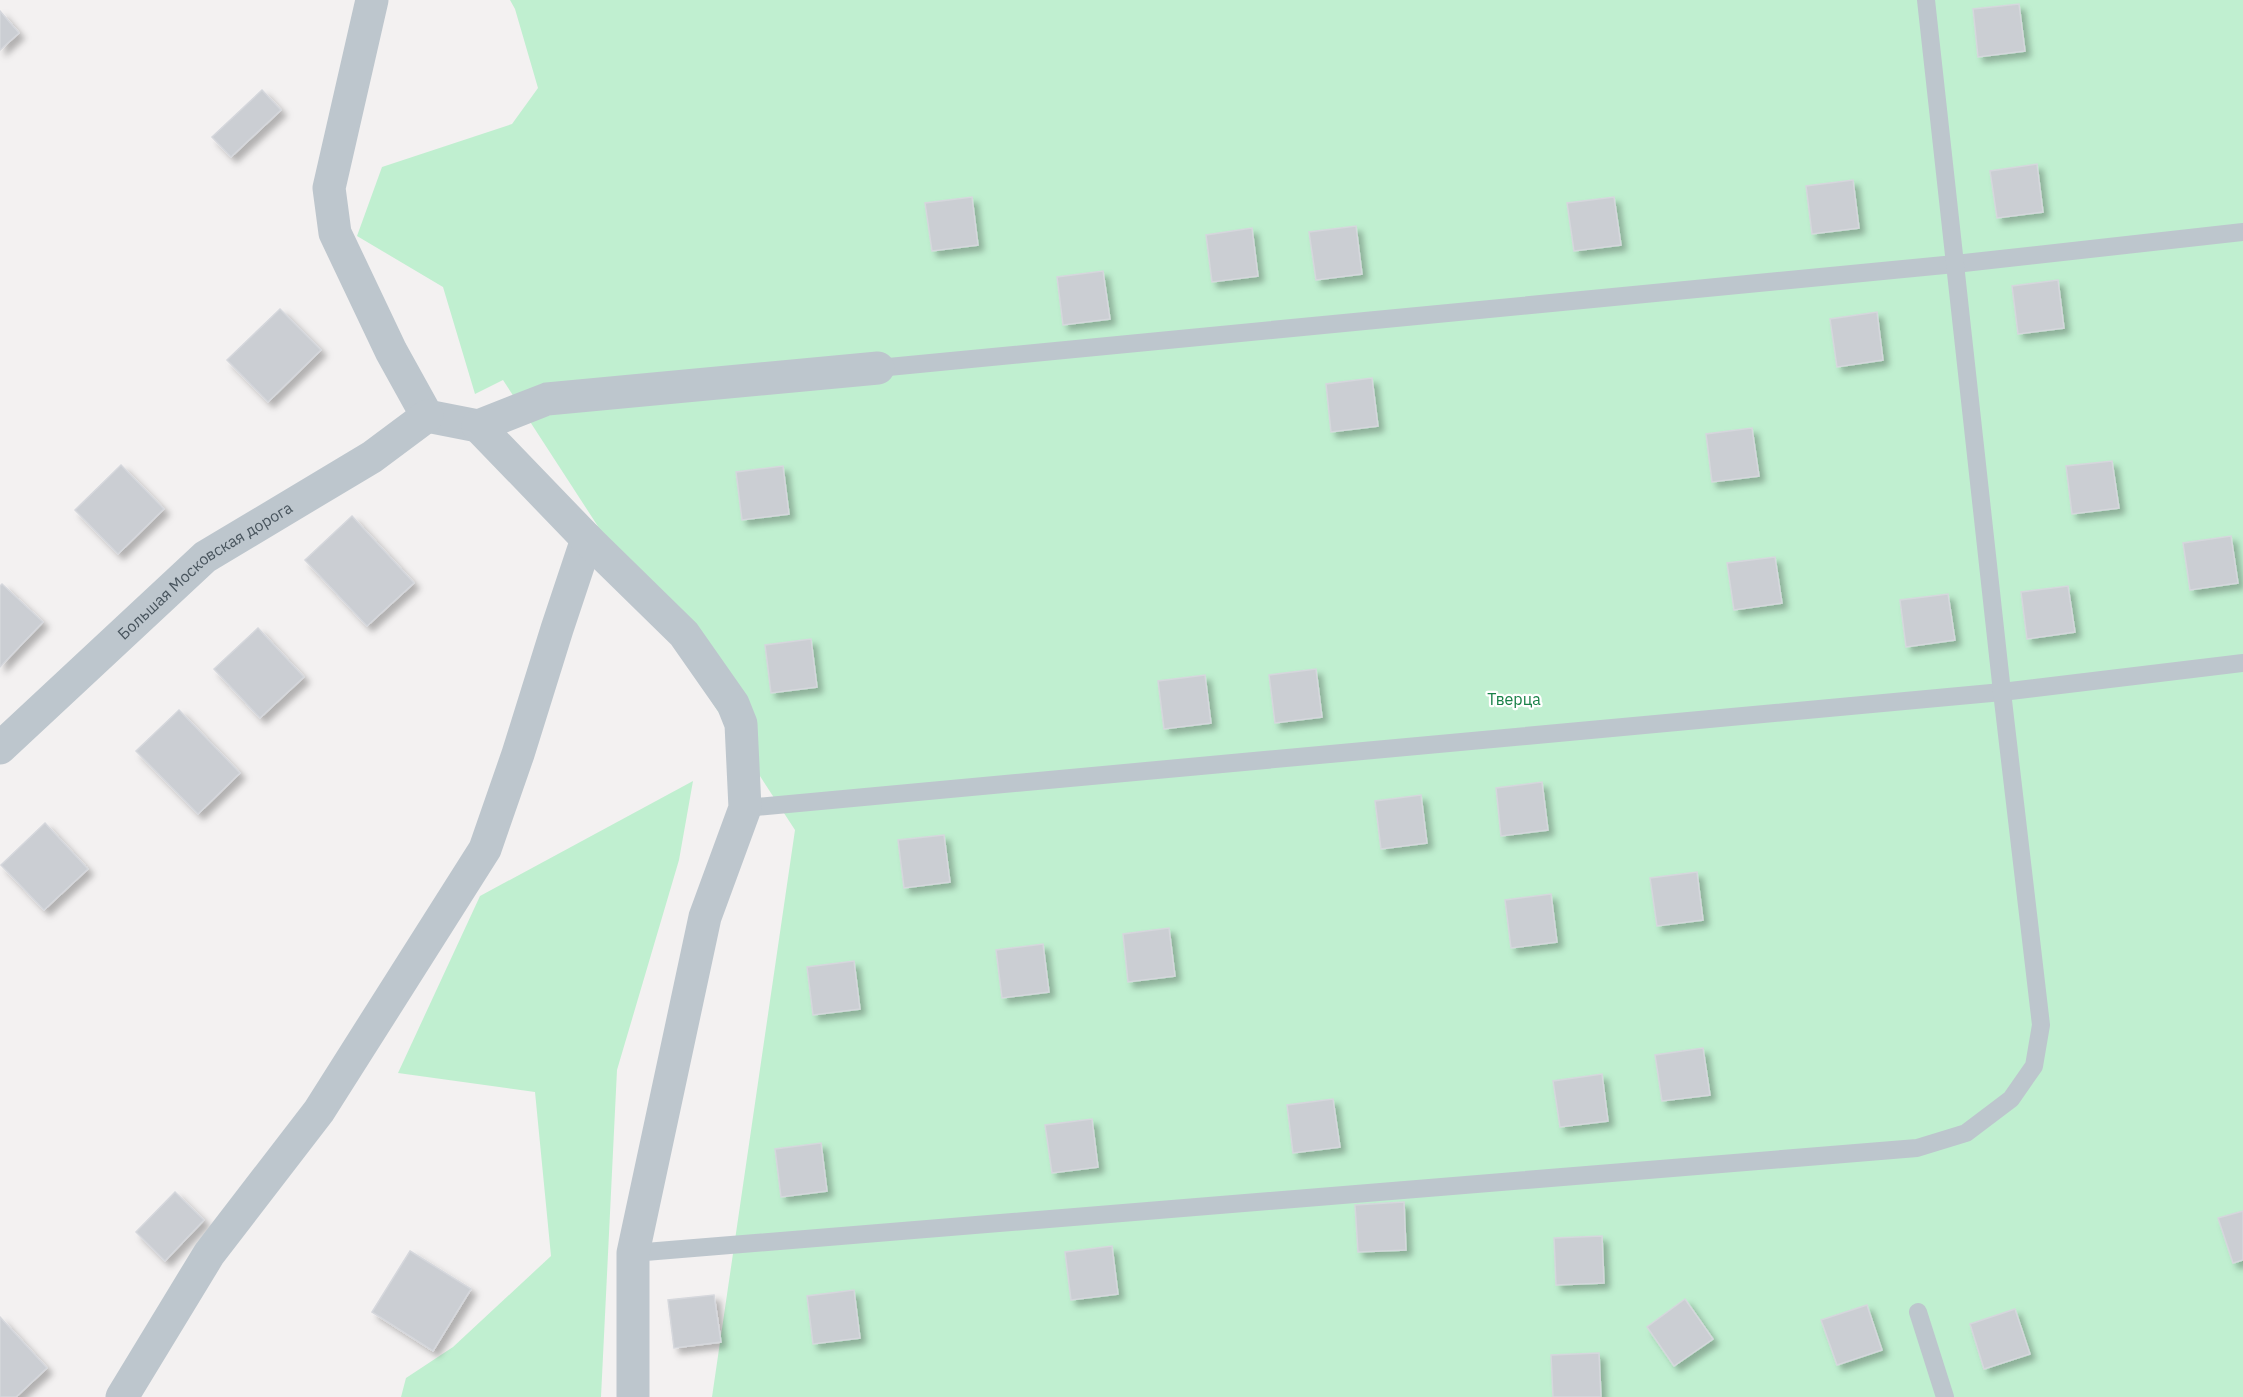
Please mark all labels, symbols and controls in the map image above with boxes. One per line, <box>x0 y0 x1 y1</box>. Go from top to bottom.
street label: Большая Московская дорога <box>113 497 296 644</box>
park label: Тверца <box>1487 689 1541 709</box>

